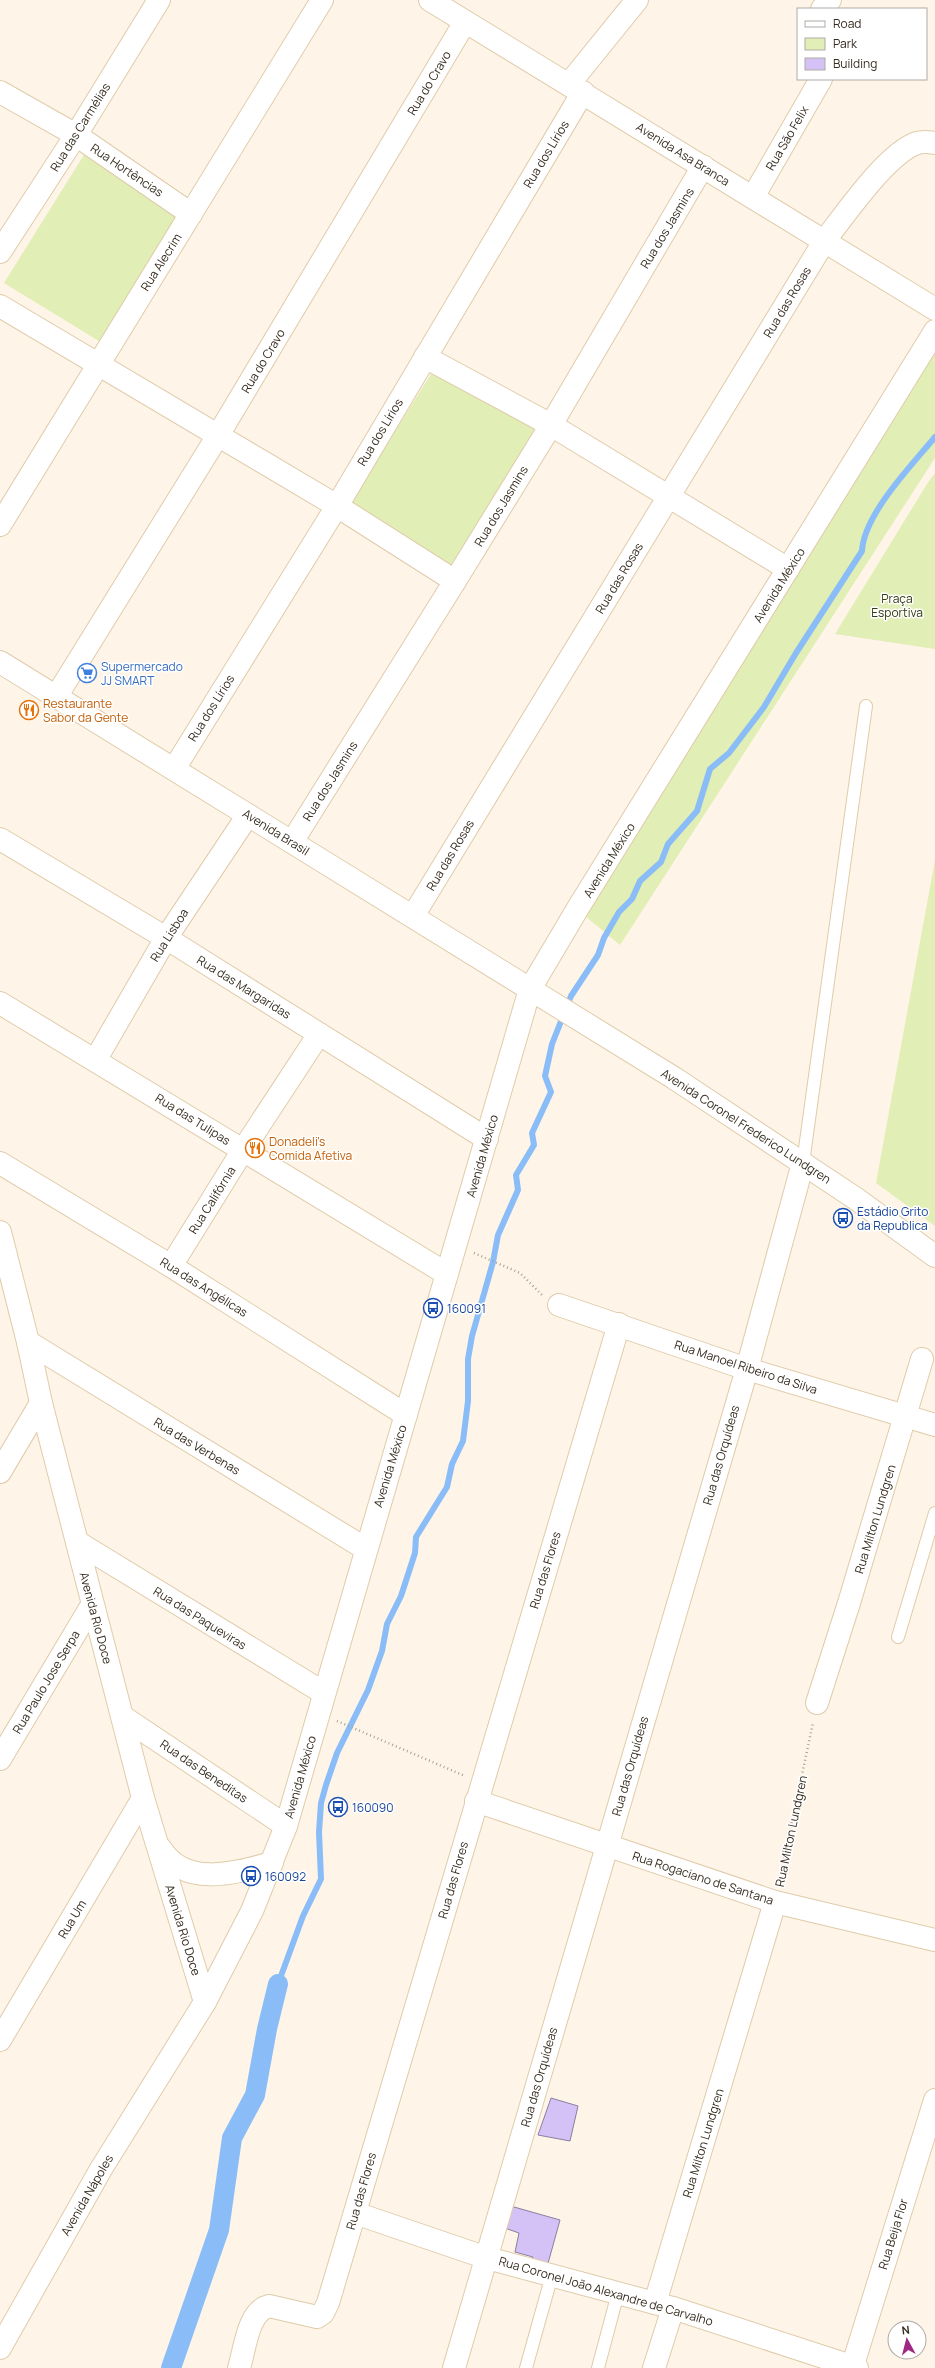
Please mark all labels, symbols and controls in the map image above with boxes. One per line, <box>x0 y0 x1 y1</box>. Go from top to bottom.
legend <box>797 8 927 80</box>
text: Road <box>833 15 861 32</box>
text: Park <box>833 35 858 52</box>
street label: Rua do Cravo <box>403 48 455 118</box>
text: Building <box>833 55 877 72</box>
street label: Rua das Carmélias <box>46 79 114 175</box>
street label: Rua São Felix <box>762 102 813 173</box>
street label: Rua dos Lírios <box>519 117 573 191</box>
street label: Avenida Asa Branca <box>633 118 733 190</box>
street label: Rua Hortências <box>87 139 167 201</box>
street label: Rua dos Jasmins <box>636 184 698 272</box>
street label: Rua Alecrim <box>137 230 185 294</box>
street label: Rua das Rosas <box>759 263 815 341</box>
street label: Rua do Cravo <box>237 326 289 396</box>
street label: Rua dos Lírios <box>353 395 407 469</box>
street label: Rua dos Jasmins <box>470 462 532 550</box>
street label: Rua das Rosas <box>591 539 647 617</box>
street label: Avenida México <box>749 544 809 626</box>
park label: Praça Esportiva <box>871 590 923 621</box>
place label: Supermercado JJ SMART <box>101 658 183 689</box>
supermarket icon: Supermercado JJ SMART <box>76 662 98 684</box>
street label: Rua dos Lírios <box>184 671 238 745</box>
place label: Restaurante Sabor da Gente <box>43 695 128 726</box>
restaurant icon: Restaurante Sabor da Gente <box>18 699 40 721</box>
street label: Rua dos Jasmins <box>299 738 361 824</box>
street label: Avenida Brasil <box>239 805 313 859</box>
street label: Rua das Rosas <box>422 816 478 894</box>
street label: Avenida México <box>579 819 639 901</box>
street label: Rua Lisboa <box>146 905 192 965</box>
street label: Rua das Margaridas <box>194 951 294 1023</box>
street label: Avenida Coronel Frederico Lundgren <box>658 1065 834 1187</box>
street label: Rua das Tulipas <box>152 1089 234 1149</box>
street label: Avenida México <box>462 1113 502 1199</box>
place label: Donadeli's Comida Afetiva <box>269 1133 352 1164</box>
restaurant icon: Donadeli's Comida Afetiva <box>244 1137 266 1159</box>
street label: Rua Califórnia <box>184 1163 240 1237</box>
place label: Estádio Grito da Republica <box>857 1203 928 1234</box>
bus stop icon: Estádio Grito da Republica <box>832 1207 854 1229</box>
street label: Rua das Angélicas <box>157 1253 251 1321</box>
bus stop icon: 160091 <box>422 1297 444 1319</box>
place label: 160091 <box>447 1300 486 1317</box>
street label: Rua Manoel Ribeiro da Silva <box>672 1336 820 1398</box>
street label: Rua das Orquídeas <box>699 1403 743 1507</box>
street label: Rua das Verbenas <box>151 1413 243 1479</box>
street label: Avenida México <box>369 1423 411 1509</box>
street label: Rua Milton Lundgren <box>850 1462 900 1576</box>
street label: Rua das Flores <box>525 1529 565 1611</box>
street label: Avenida Rio Doce <box>76 1570 116 1666</box>
street label: Rua das Paqueviras <box>150 1582 250 1654</box>
street label: Rua Paulo Jose Serpa <box>8 1627 84 1737</box>
street label: Rua das Orquídeas <box>608 1714 652 1818</box>
street label: Avenida México <box>280 1734 320 1820</box>
street label: Rua das Beneditas <box>157 1735 251 1807</box>
street label: Rua Milton Lundgren <box>771 1774 811 1888</box>
bus stop icon: 160090 <box>327 1796 349 1818</box>
place label: 160090 <box>352 1799 394 1816</box>
street label: Rua das Flores <box>434 1839 472 1921</box>
street label: Rua Rogaciano de Santana <box>630 1847 776 1909</box>
bus stop icon: 160092 <box>240 1865 262 1887</box>
place label: 160092 <box>265 1868 306 1885</box>
street label: Avenida Rio Doce <box>161 1882 205 1978</box>
street label: Rua Um <box>54 1896 90 1942</box>
street label: Rua das Orquídeas <box>517 2025 561 2129</box>
street label: Rua Milton Lundgren <box>678 2086 728 2200</box>
street label: Rua das Flores <box>342 2150 380 2232</box>
street label: Avenida Nápoles <box>57 2151 117 2239</box>
street label: Rua Beija Flor <box>874 2196 912 2272</box>
street label: Rua Coronel João Alexandre de Carvalho <box>497 2252 715 2330</box>
north arrow <box>887 2320 927 2360</box>
text: N <box>901 2322 911 2338</box>

